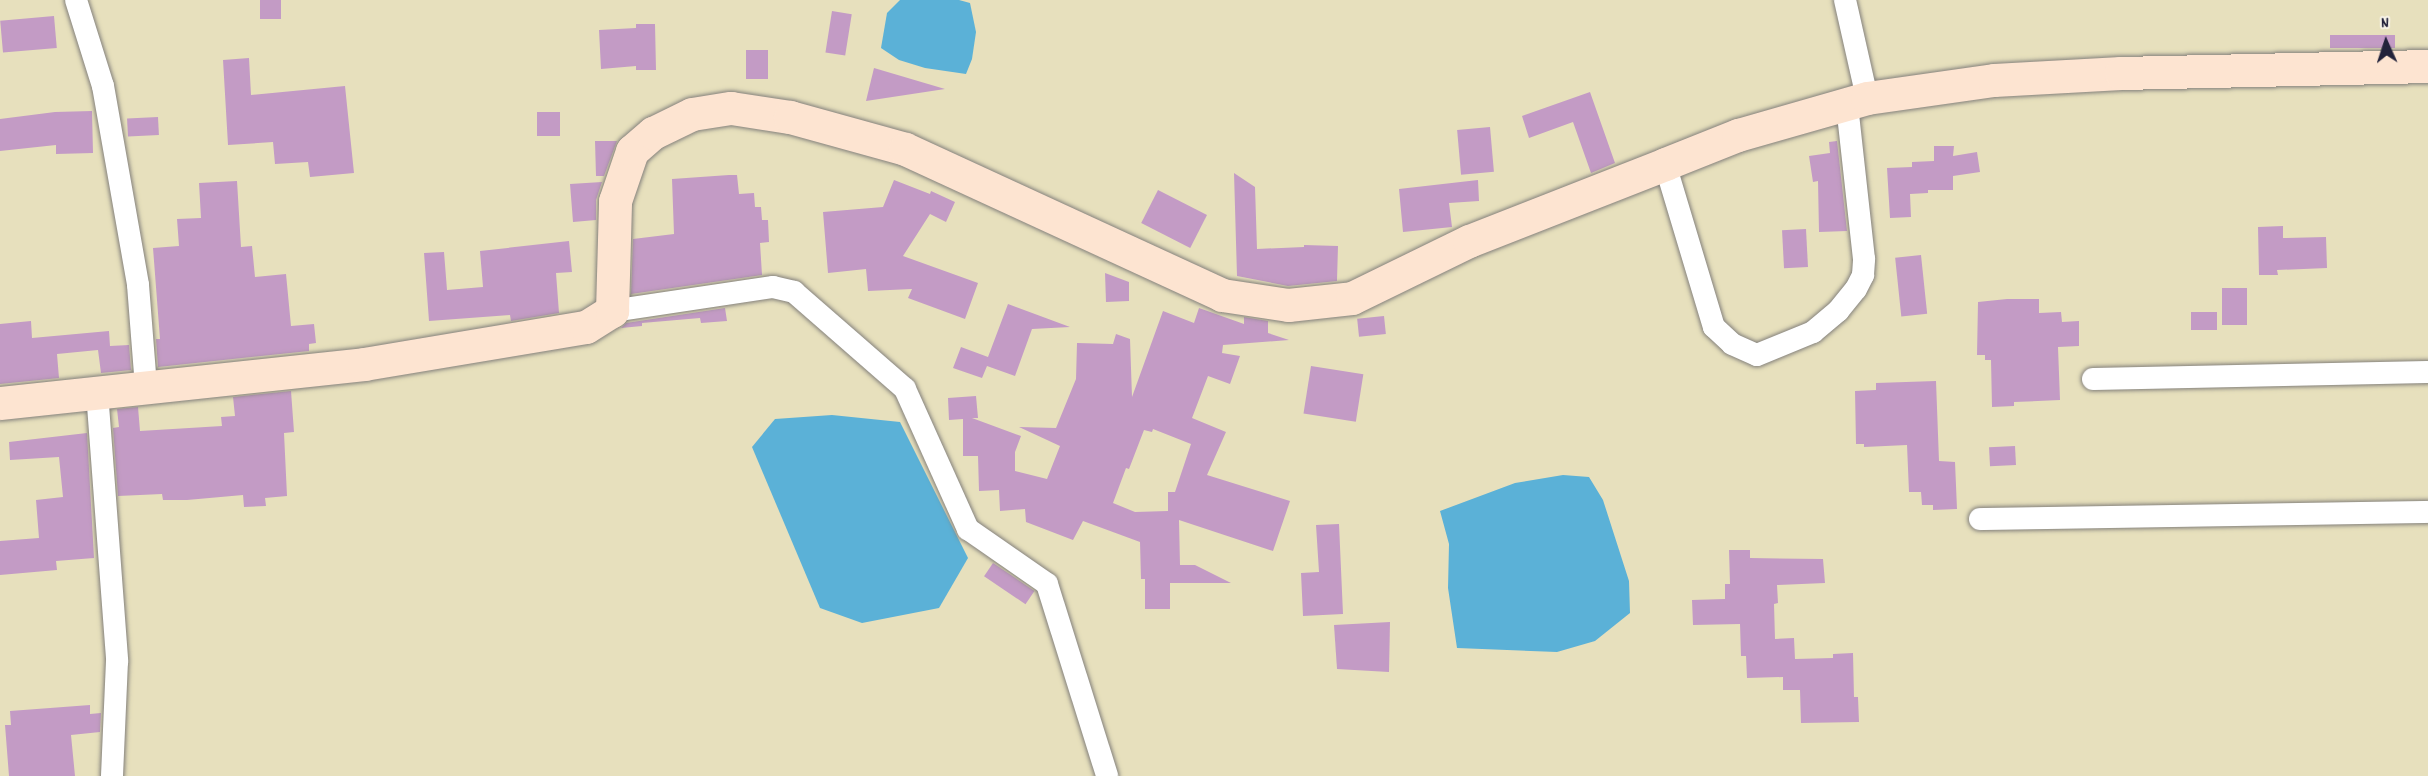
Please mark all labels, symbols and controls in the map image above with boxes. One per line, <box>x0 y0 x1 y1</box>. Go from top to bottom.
north arrow <box>2356 12 2416 72</box>
text: N <box>2380 12 2390 35</box>

